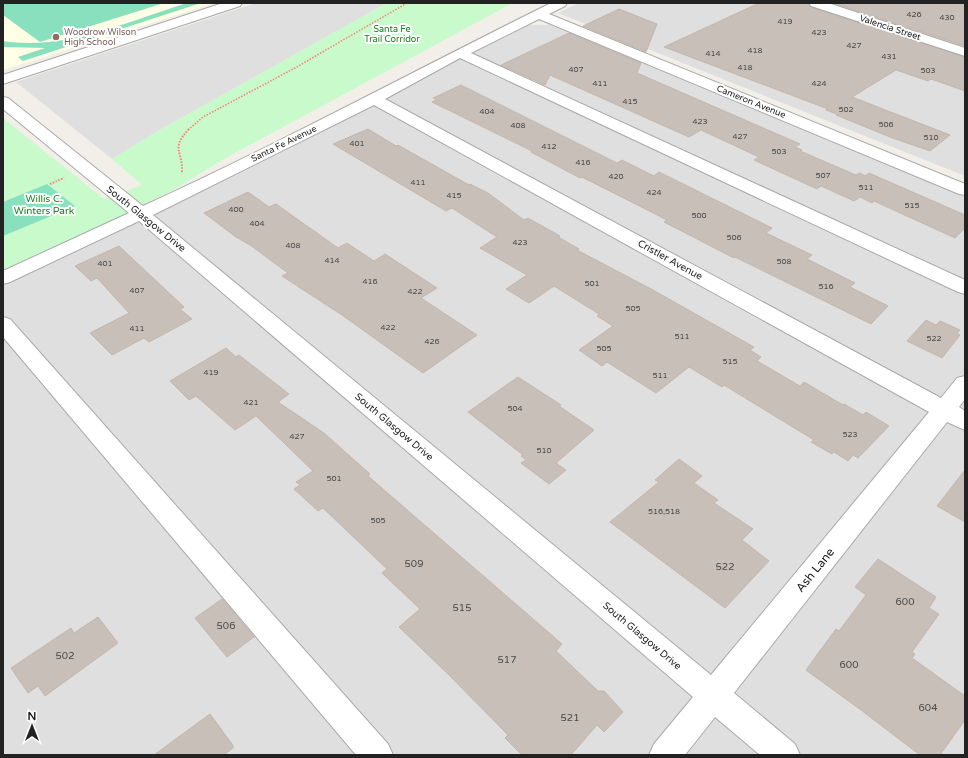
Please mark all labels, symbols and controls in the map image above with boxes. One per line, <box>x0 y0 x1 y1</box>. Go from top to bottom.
house number: 426 <box>906 10 922 19</box>
street label: Valencia Street <box>858 13 923 43</box>
house number: 430 <box>939 13 955 22</box>
house number: 419 <box>777 17 793 26</box>
park label: Santa Fe Trail Corridor <box>364 24 420 45</box>
place label: Woodrow Wilson High School <box>64 27 136 48</box>
house number: 423 <box>811 28 827 37</box>
marker: Woodrow Wilson High School <box>51 32 61 42</box>
house number: 427 <box>846 41 862 50</box>
house number: 418 <box>747 46 763 55</box>
house number: 414 <box>705 49 721 58</box>
house number: 431 <box>881 52 897 61</box>
house number: 418 <box>737 63 753 72</box>
house number: 407 <box>568 65 584 74</box>
house number: 503 <box>920 66 936 75</box>
house number: 411 <box>592 79 608 88</box>
house number: 424 <box>811 79 827 88</box>
street label: Cameron Avenue <box>715 83 787 121</box>
house number: 415 <box>622 97 638 106</box>
house number: 502 <box>838 105 854 114</box>
house number: 404 <box>479 107 495 116</box>
house number: 423 <box>692 117 708 126</box>
house number: 506 <box>878 120 894 129</box>
house number: 408 <box>510 121 526 130</box>
street label: Santa Fe Avenue <box>249 123 319 165</box>
house number: 427 <box>732 132 748 141</box>
house number: 510 <box>923 133 939 142</box>
house number: 401 <box>349 139 365 148</box>
house number: 412 <box>541 142 557 151</box>
house number: 503 <box>771 147 787 156</box>
house number: 416 <box>575 158 591 167</box>
house number: 507 <box>815 171 831 180</box>
house number: 420 <box>608 172 624 181</box>
house number: 411 <box>410 178 426 187</box>
street label: South Glasgow Drive <box>104 183 188 255</box>
house number: 511 <box>858 183 874 192</box>
house number: 424 <box>646 188 662 197</box>
house number: 415 <box>446 191 462 200</box>
park label: Willis C. Winters Park <box>14 193 75 217</box>
house number: 515 <box>904 201 920 210</box>
house number: 400 <box>228 205 244 214</box>
house number: 500 <box>691 211 707 220</box>
house number: 404 <box>249 219 265 228</box>
house number: 506 <box>726 233 742 242</box>
street label: Cristler Avenue <box>636 237 705 283</box>
house number: 423 <box>512 238 528 247</box>
house number: 408 <box>285 241 301 250</box>
house number: 414 <box>324 256 340 265</box>
house number: 508 <box>776 257 792 266</box>
house number: 401 <box>97 259 113 268</box>
house number: 416 <box>362 277 378 286</box>
house number: 501 <box>584 279 600 288</box>
house number: 516 <box>818 282 834 291</box>
house number: 407 <box>129 286 145 295</box>
house number: 422 <box>407 287 423 296</box>
house number: 505 <box>625 304 641 313</box>
house number: 422 <box>380 323 396 332</box>
house number: 411 <box>129 324 145 333</box>
house number: 511 <box>674 332 690 341</box>
house number: 522 <box>926 334 942 343</box>
house number: 426 <box>424 337 440 346</box>
house number: 505 <box>596 344 612 353</box>
house number: 515 <box>722 357 738 366</box>
house number: 419 <box>203 368 219 377</box>
house number: 511 <box>652 371 668 380</box>
street label: South Glasgow Drive <box>352 391 436 464</box>
house number: 421 <box>243 398 259 407</box>
house number: 504 <box>507 404 523 413</box>
house number: 523 <box>842 430 858 439</box>
house number: 427 <box>289 432 305 441</box>
house number: 510 <box>536 446 552 455</box>
house number: 501 <box>326 474 342 483</box>
house number: 516,518 <box>648 507 680 516</box>
house number: 505 <box>370 516 386 525</box>
street label: Ash Lane <box>793 545 837 595</box>
house number: 509 <box>405 558 423 570</box>
house number: 522 <box>716 561 734 573</box>
house number: 600 <box>896 596 914 608</box>
street label: South Glasgow Drive <box>600 600 684 673</box>
house number: 515 <box>453 602 471 614</box>
house number: 506 <box>217 620 235 632</box>
house number: 502 <box>56 650 74 662</box>
house number: 517 <box>498 654 516 666</box>
house number: 600 <box>840 659 858 671</box>
house number: 604 <box>919 702 937 714</box>
north arrow <box>12 706 52 746</box>
text: N <box>28 710 36 723</box>
house number: 521 <box>561 712 579 724</box>

